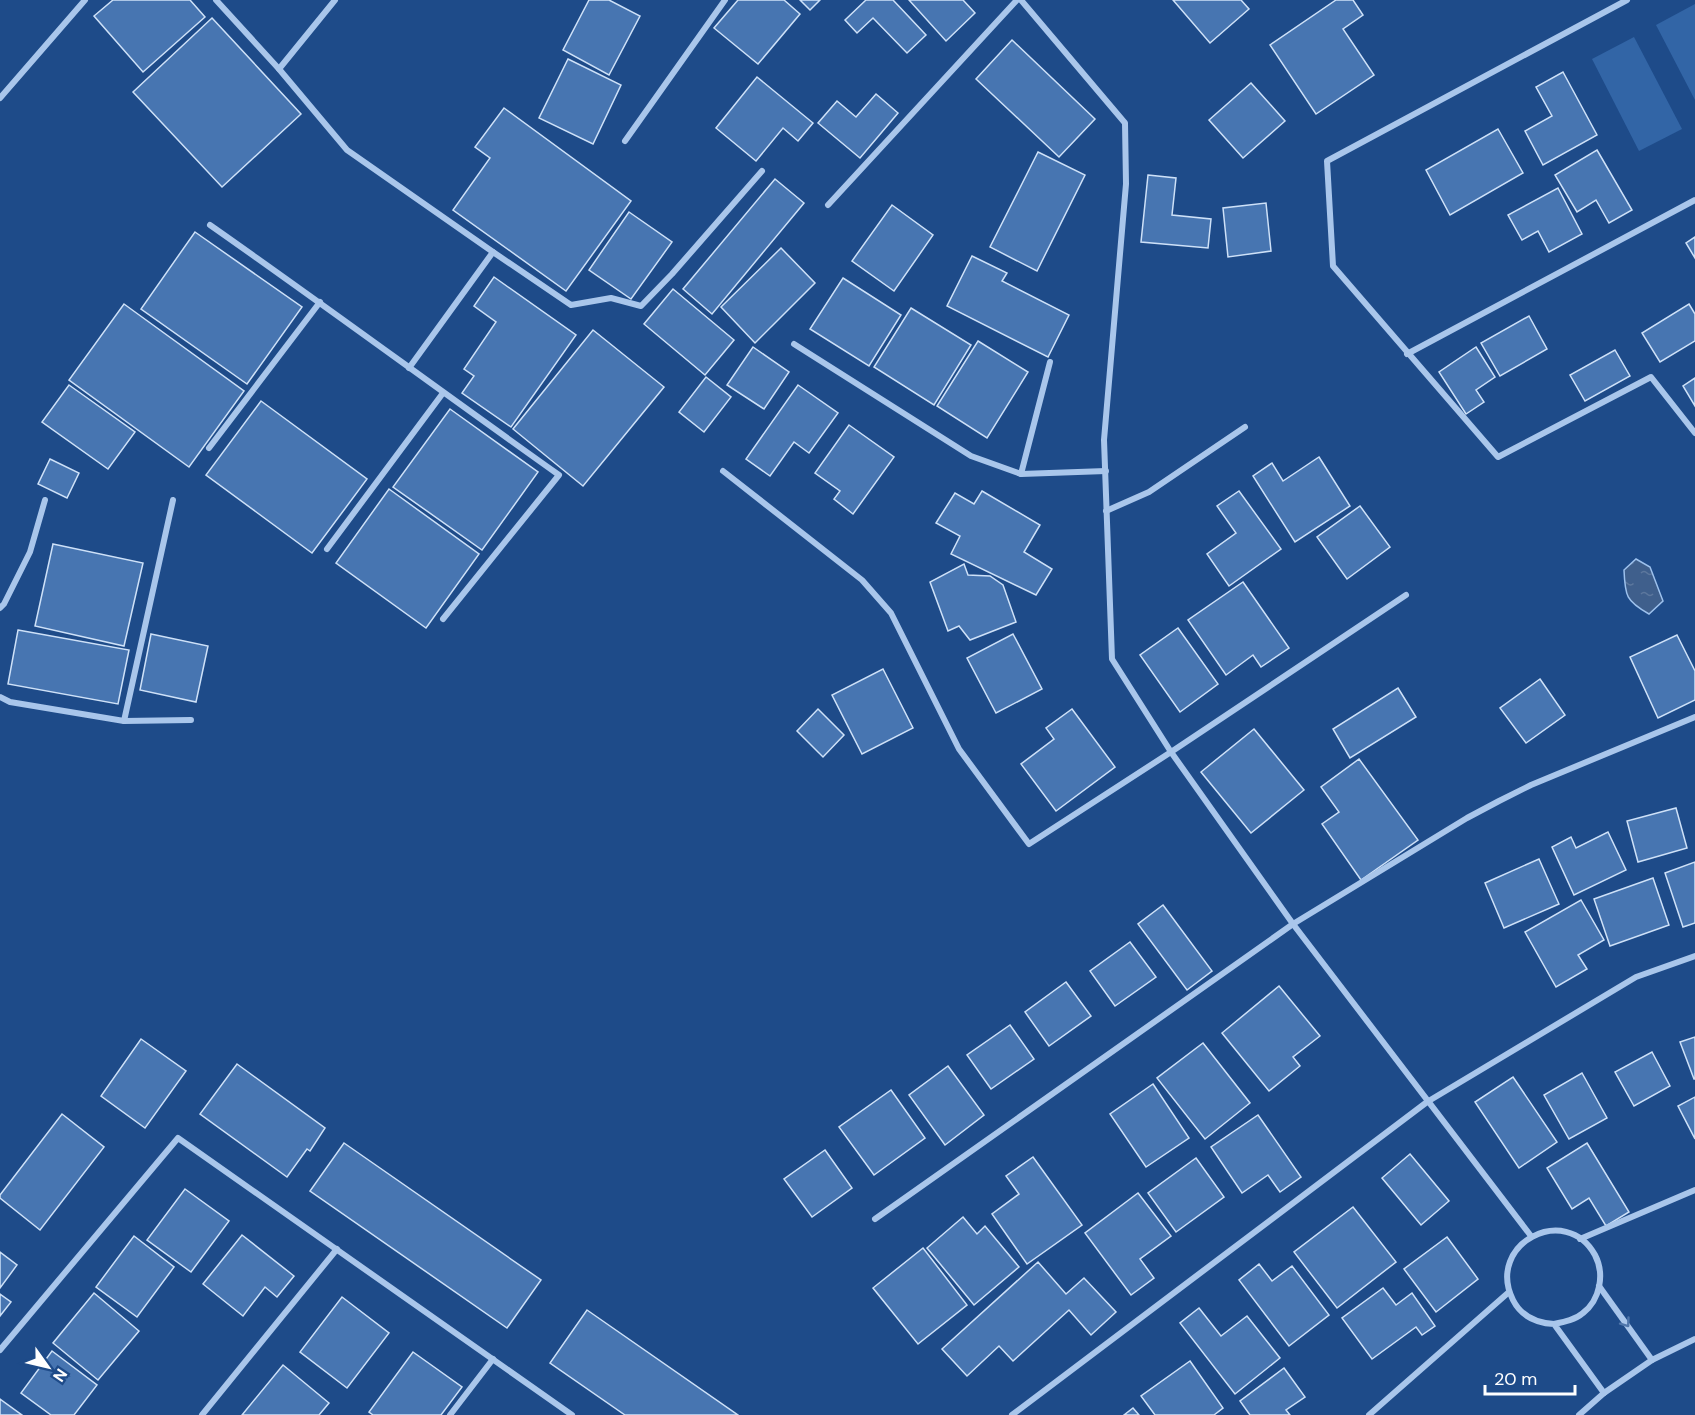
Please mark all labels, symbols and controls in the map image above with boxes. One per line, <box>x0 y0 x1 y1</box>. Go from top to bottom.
one-way arrow <box>1619 1316 1630 1327</box>
north arrow <box>18 1337 78 1397</box>
scale bar <box>1485 1358 1575 1396</box>
text: N <box>48 1364 72 1386</box>
text: 20 m <box>1494 1367 1537 1391</box>

